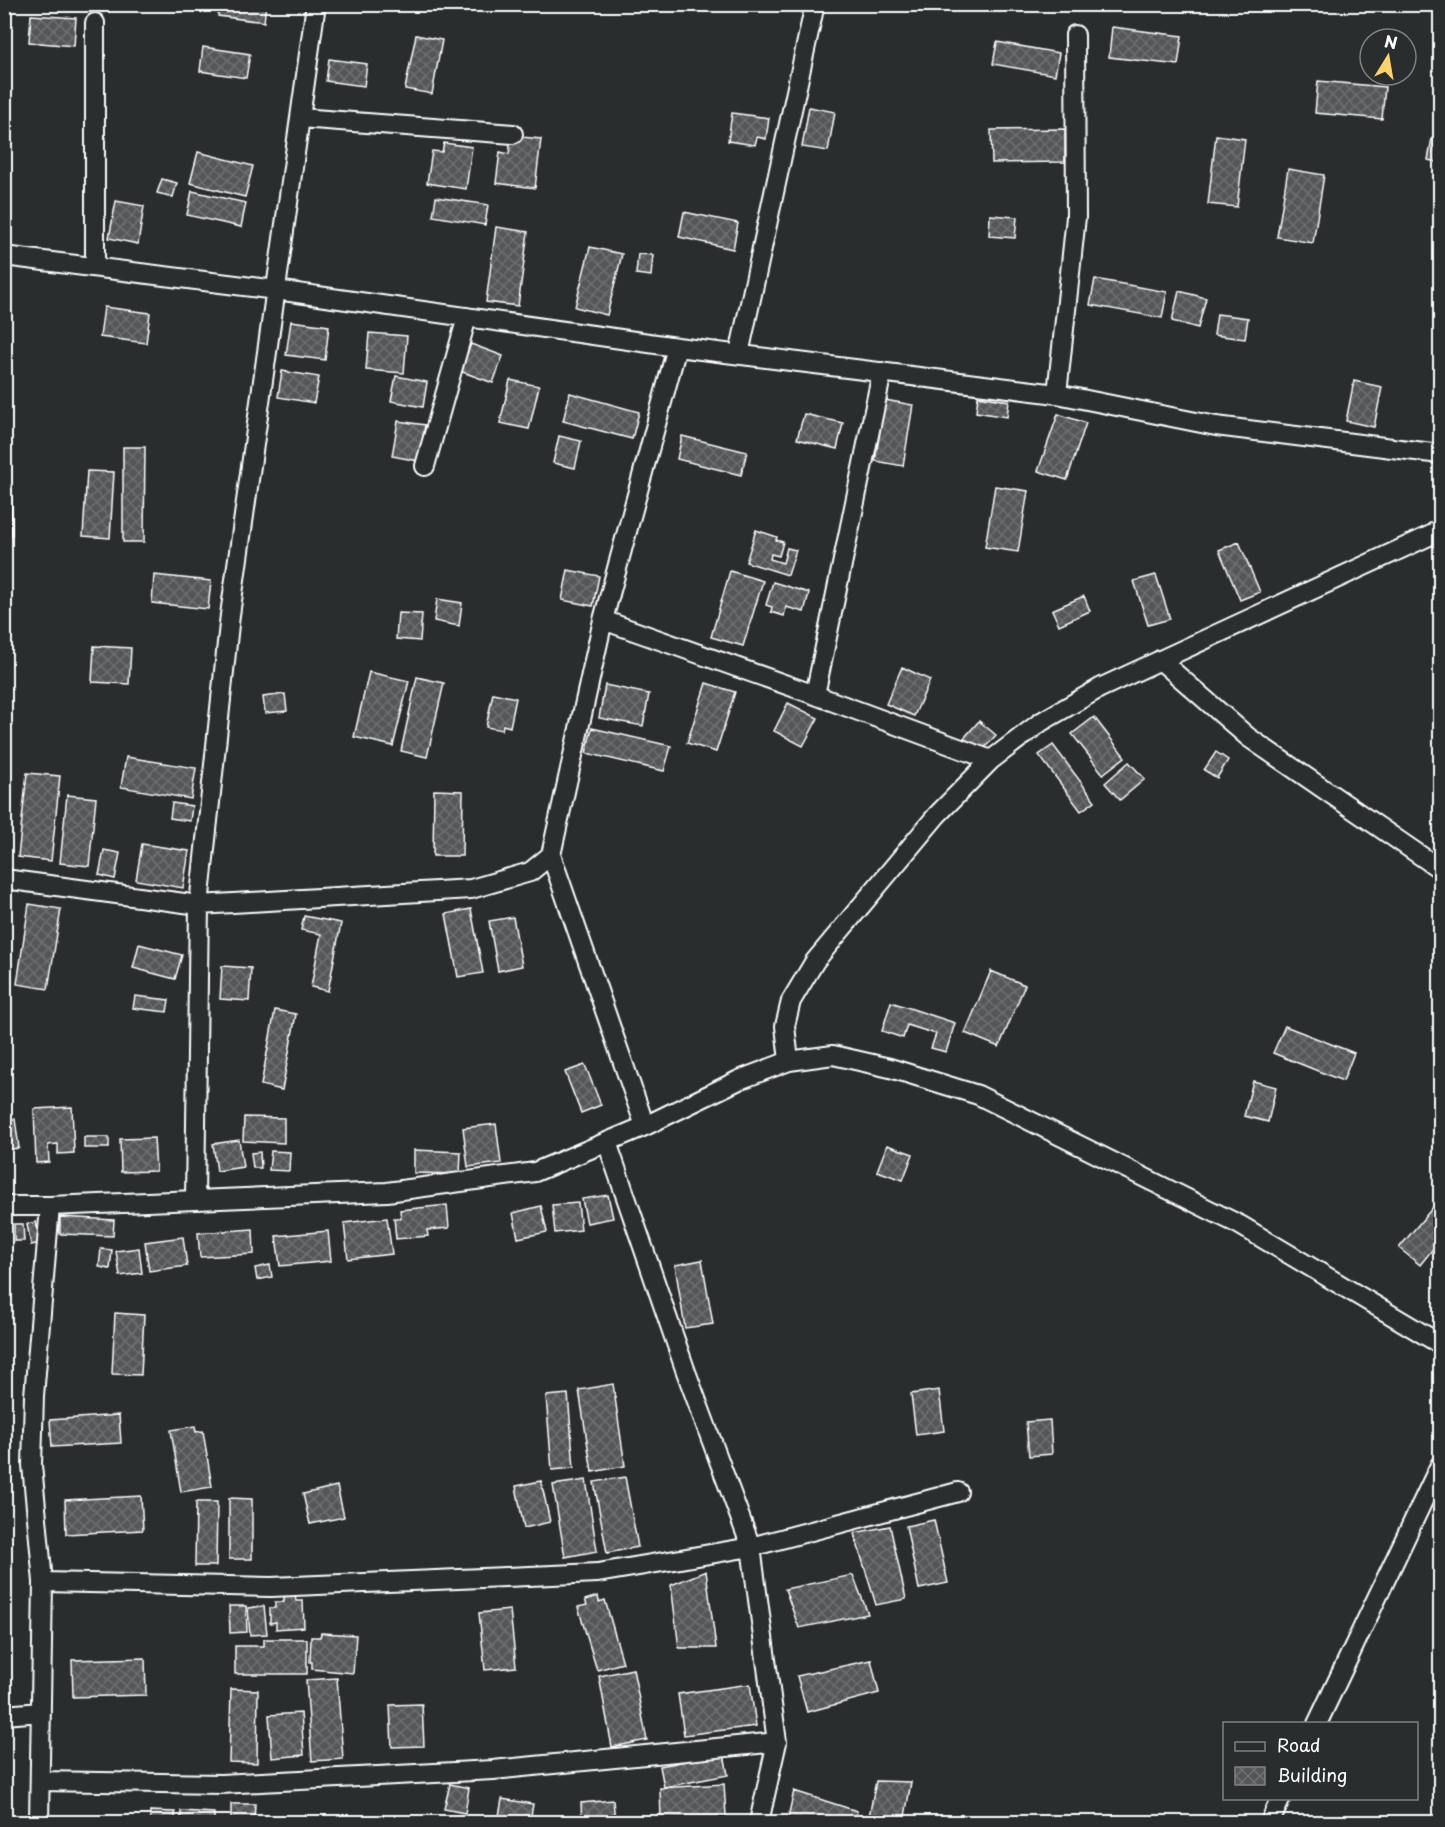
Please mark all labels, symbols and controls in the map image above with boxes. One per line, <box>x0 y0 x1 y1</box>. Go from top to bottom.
north arrow <box>1358 27 1418 87</box>
text: N <box>1383 28 1400 54</box>
legend <box>1223 1722 1418 1800</box>
text: Road <box>1277 1731 1321 1758</box>
text: Building <box>1277 1761 1347 1788</box>

